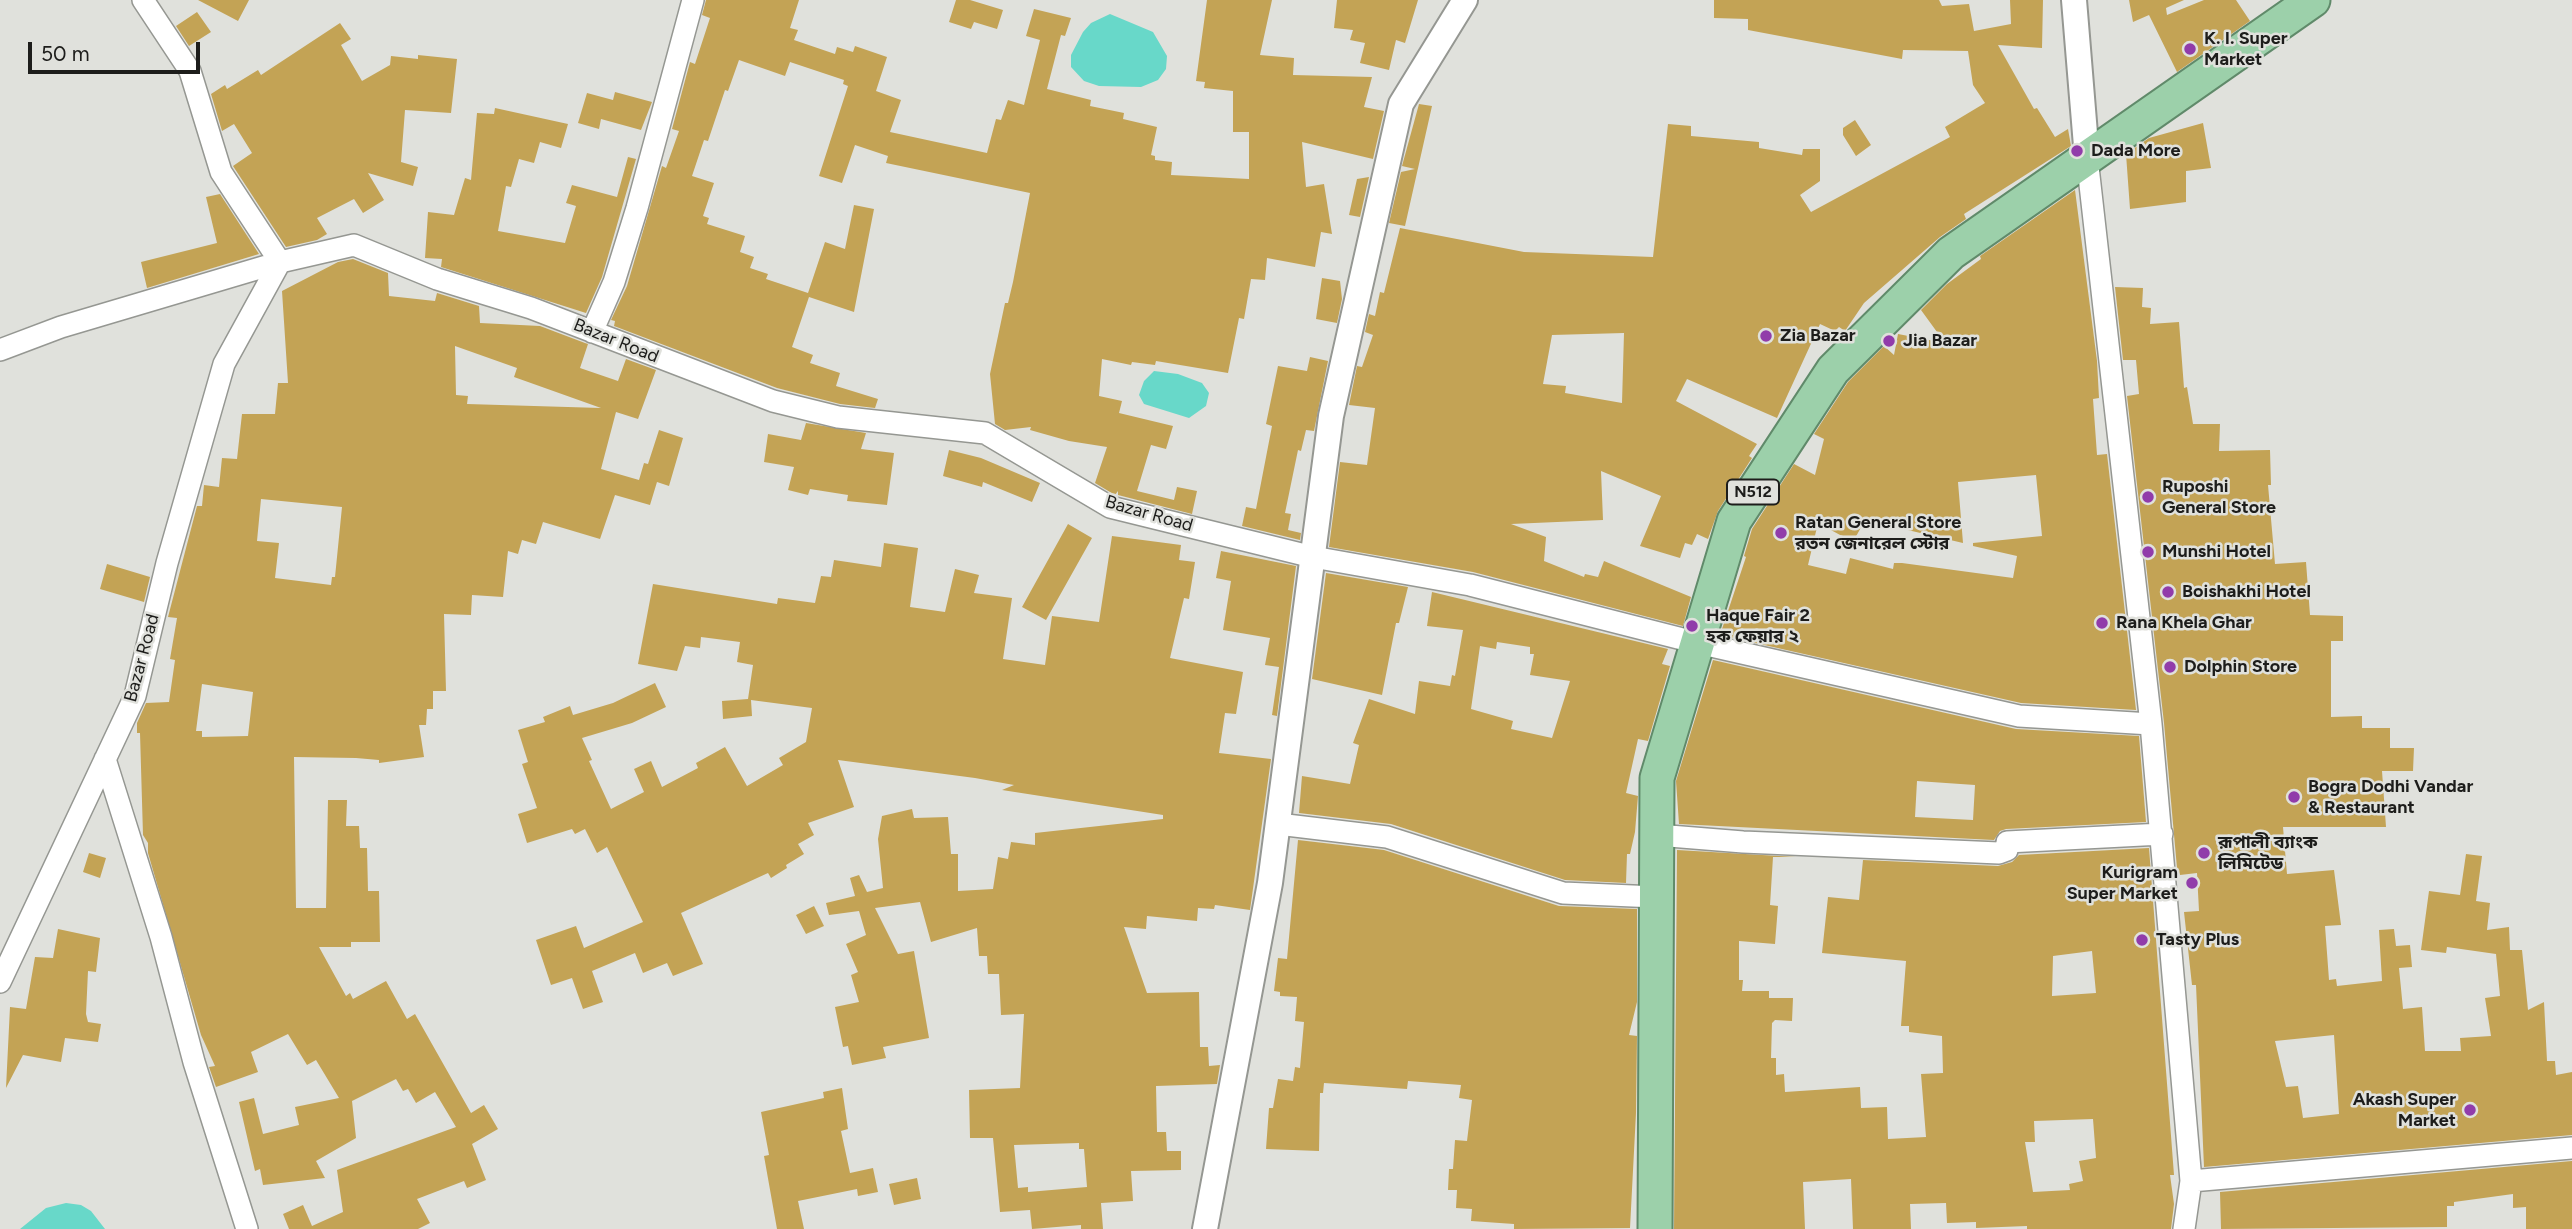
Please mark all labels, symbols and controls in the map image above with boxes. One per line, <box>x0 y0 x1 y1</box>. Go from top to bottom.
scale bar <box>32 28 203 72</box>
place label: K. I. Super Market <box>2204 28 2287 70</box>
text: 50 m <box>41 41 90 66</box>
marker: K. I. Super Market <box>2182 41 2198 57</box>
place label: Dada More <box>2091 140 2180 162</box>
marker: Dada More <box>2069 143 2085 159</box>
street label: Bazar Road <box>570 314 662 368</box>
place label: Zia Bazar <box>1780 325 1856 347</box>
marker: Zia Bazar <box>1758 328 1774 344</box>
place label: Jia Bazar <box>1903 330 1977 352</box>
marker: Jia Bazar <box>1881 333 1897 349</box>
place label: Ruposhi General Store <box>2162 476 2276 518</box>
road number: N512 <box>1727 480 1779 505</box>
marker: Ruposhi General Store <box>2140 489 2156 505</box>
street label: Bazar Road <box>1103 491 1195 537</box>
place label: Ratan General Store রতন জেনারেল স্টোর <box>1795 512 1961 554</box>
marker: Ratan General Store রতন জেনারেল স্টোর <box>1773 525 1789 541</box>
place label: Munshi Hotel <box>2162 541 2271 563</box>
marker: Munshi Hotel <box>2140 544 2156 560</box>
place label: Boishakhi Hotel <box>2182 581 2311 603</box>
marker: Boishakhi Hotel <box>2160 584 2176 600</box>
place label: Haque Fair 2 হক ফেয়ার ২ <box>1706 605 1810 648</box>
street label: Bazar Road <box>120 612 164 704</box>
place label: Rana Khela Ghar <box>2116 612 2252 634</box>
marker: Rana Khela Ghar <box>2094 615 2110 631</box>
marker: Haque Fair 2 হক ফেয়ার ২ <box>1684 618 1700 634</box>
place label: Dolphin Store <box>2184 656 2297 678</box>
marker: Dolphin Store <box>2162 659 2178 675</box>
place label: Bogra Dodhi Vandar & Restaurant <box>2308 776 2473 818</box>
marker: Bogra Dodhi Vandar & Restaurant <box>2286 789 2302 805</box>
place label: রূপালী ব্যাংক লিমিটেড <box>2218 832 2318 874</box>
marker: রূপালী ব্যাংক লিমিটেড <box>2196 845 2212 861</box>
place label: Kurigram Super Market <box>2067 862 2178 904</box>
marker: Kurigram Super Market <box>2184 875 2200 891</box>
place label: Tasty Plus <box>2156 929 2239 951</box>
marker: Tasty Plus <box>2134 932 2150 948</box>
place label: Akash Super Market <box>2353 1089 2456 1132</box>
marker: Akash Super Market <box>2462 1102 2478 1118</box>

